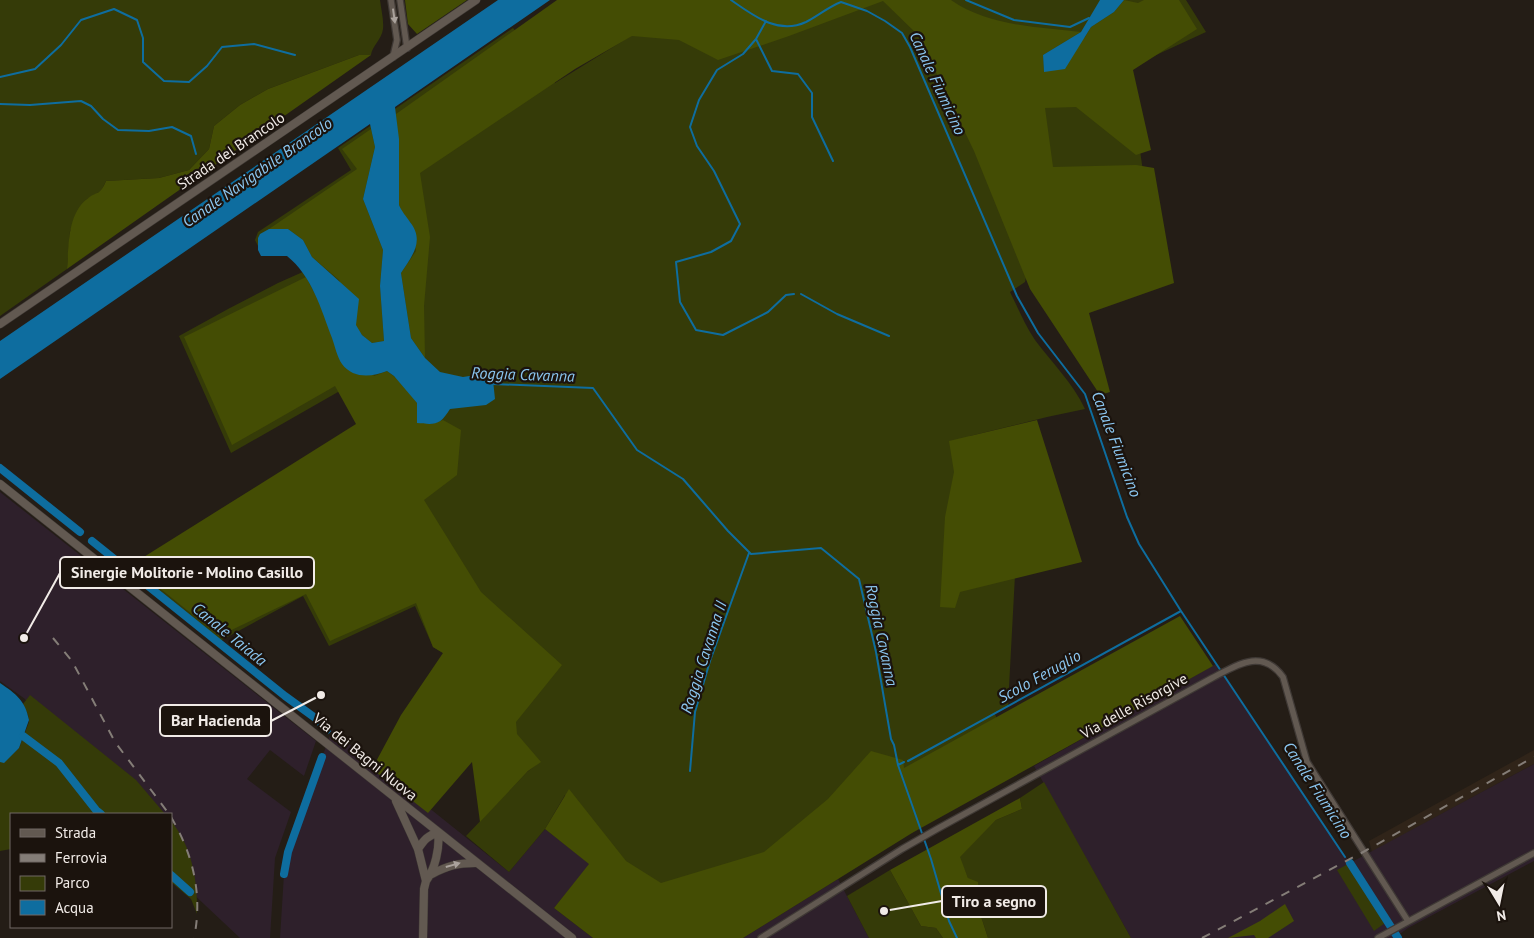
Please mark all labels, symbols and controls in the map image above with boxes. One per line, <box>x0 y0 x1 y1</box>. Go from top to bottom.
one-way arrow <box>390 8 398 24</box>
water label: Canale Fiumicino <box>905 28 971 138</box>
street label: Strada del Brancolo <box>173 108 288 194</box>
water label: Canale Navigabile Brancolo <box>178 113 336 231</box>
water label: Roggia Cavanna <box>471 362 575 386</box>
water label: Canale Fiumicino <box>1088 388 1146 500</box>
callout: Sinergie Molitorie - Molino Casillo <box>60 557 314 588</box>
text: Sinergie Molitorie - Molino Casillo <box>71 562 303 582</box>
water label: Roggia Cavanna <box>861 582 903 688</box>
water label: Canale Taiada <box>189 598 271 670</box>
water label: Roggia Cavanna II <box>675 598 731 716</box>
water label: Scolo Feruglio <box>994 645 1084 707</box>
street label: Via delle Risorgive <box>1076 668 1191 743</box>
callout: Bar Hacienda <box>160 705 271 736</box>
street label: Via dei Bagni Nuova <box>308 708 421 805</box>
text: Bar Hacienda <box>171 710 261 730</box>
water label: Canale Fiumicino <box>1279 738 1357 842</box>
legend <box>10 813 172 928</box>
text: Strada <box>55 823 96 842</box>
text: Ferrovia <box>55 848 107 867</box>
one-way arrow <box>445 861 460 869</box>
text: Parco <box>55 873 90 892</box>
north arrow <box>1474 878 1524 928</box>
callout: Tiro a segno <box>942 886 1046 917</box>
text: Tiro a segno <box>952 891 1037 911</box>
text: Acqua <box>55 898 94 917</box>
text: N <box>1495 906 1507 925</box>

